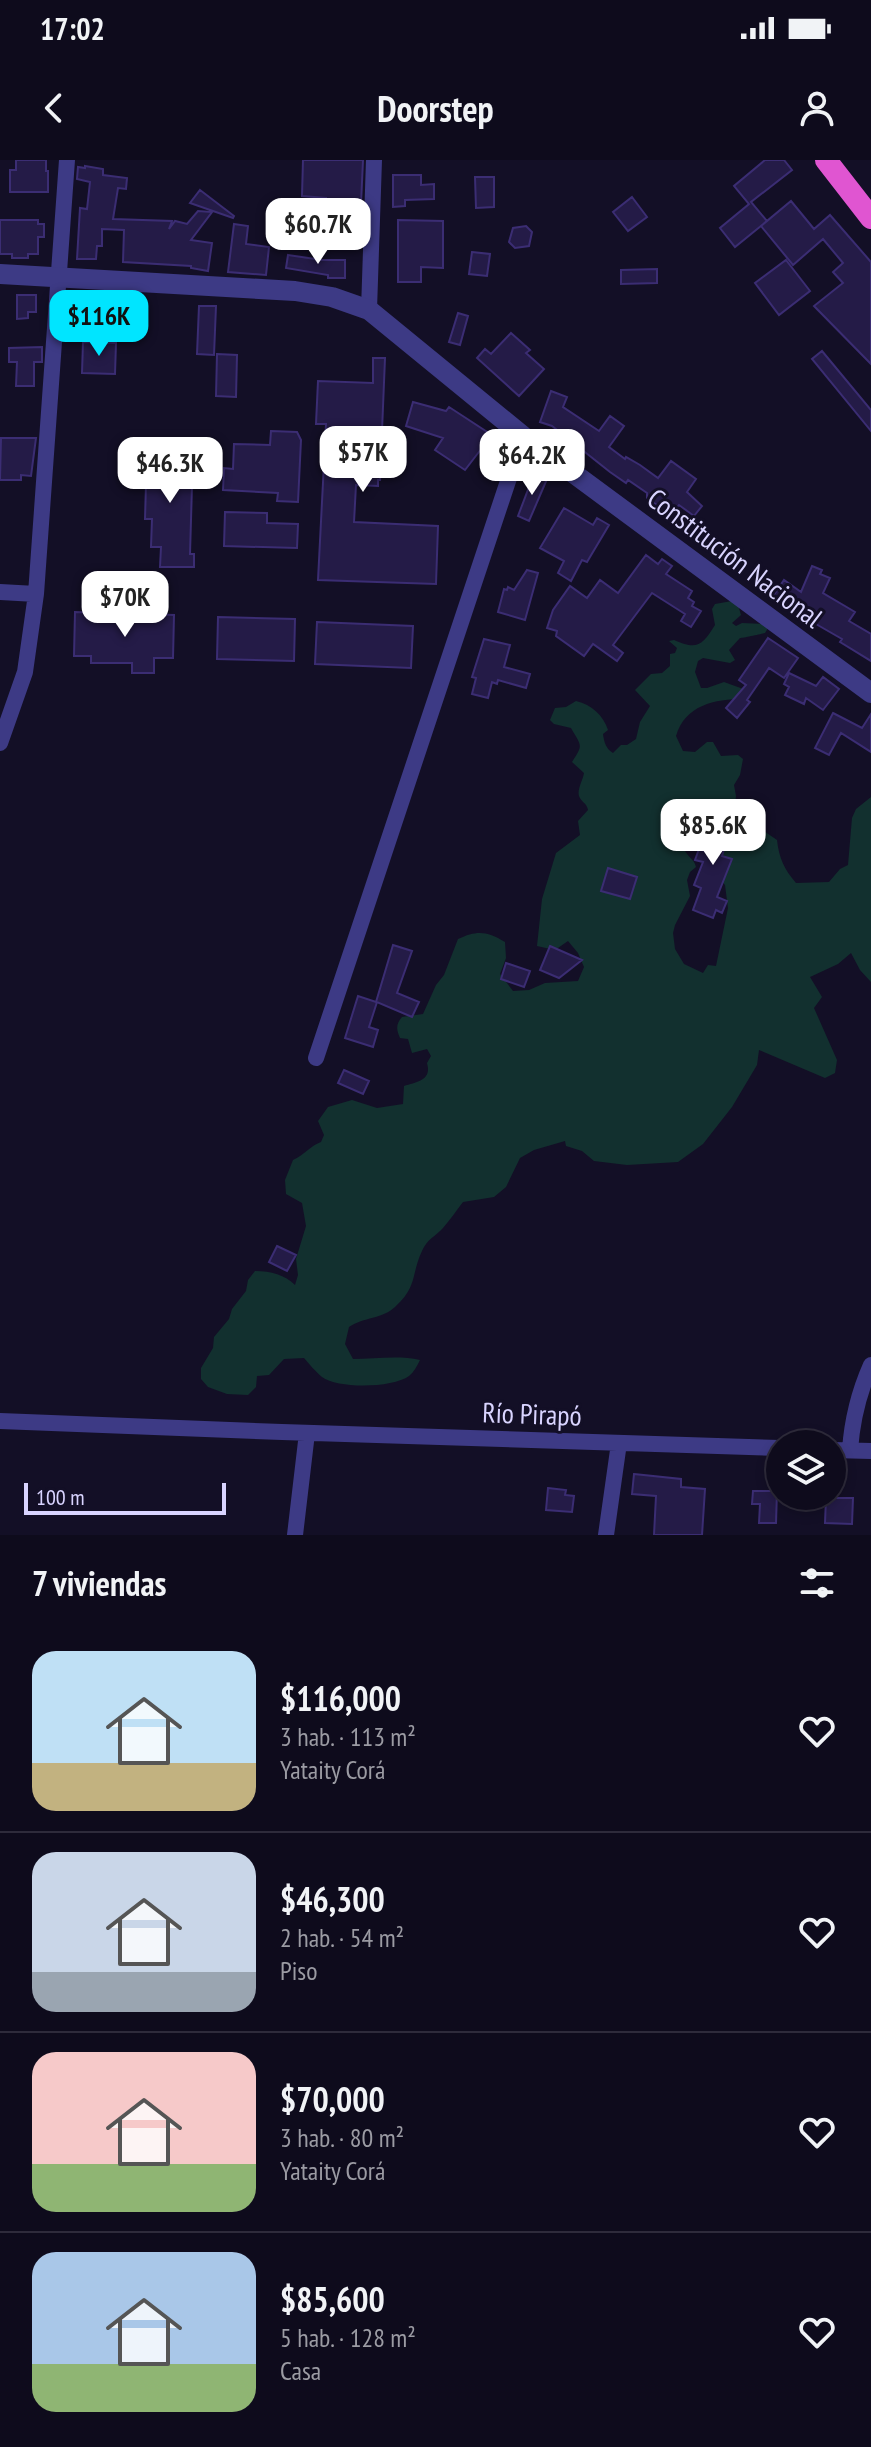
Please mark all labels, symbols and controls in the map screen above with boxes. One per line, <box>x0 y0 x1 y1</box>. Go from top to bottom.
text: 17:02 <box>40 9 105 48</box>
text: Doorstep <box>377 85 494 132</box>
icon: back <box>32 86 76 130</box>
icon: person <box>795 86 839 130</box>
pin: $60.7K <box>253 198 383 266</box>
text: $60.7K <box>284 207 352 240</box>
pin: $116K <box>43 290 155 358</box>
text: $116K <box>67 299 131 332</box>
pin: $57K <box>316 426 410 494</box>
pin: $64.2K <box>467 429 597 497</box>
text: $57K <box>338 435 388 468</box>
pin: $46.3K <box>105 437 235 505</box>
text: $64.2K <box>498 438 566 471</box>
text: $46.3K <box>136 446 204 479</box>
street label: Constitución Nacional <box>640 480 831 636</box>
pin: $70K <box>78 571 172 639</box>
text: $70K <box>100 580 150 613</box>
pin: $85.6K <box>648 799 778 867</box>
text: $85.6K <box>679 808 747 841</box>
street label: Río Pirapó <box>482 1393 582 1434</box>
map controls <box>766 1430 846 1510</box>
button: layers <box>766 1430 846 1510</box>
scale bar <box>24 1479 226 1515</box>
text: 100 m <box>36 1483 85 1511</box>
text: 7 viviendas <box>32 1561 166 1605</box>
icon: filters <box>795 1561 839 1605</box>
text: $116,000 <box>280 1676 401 1720</box>
icon: home <box>96 1683 192 1779</box>
icon: heart <box>795 1709 839 1753</box>
text: 3 hab. · 113 m² <box>280 1720 416 1753</box>
text: Yataity Corá <box>280 1753 385 1786</box>
text: $46,300 <box>280 1877 385 1921</box>
icon: home <box>96 1884 192 1980</box>
icon: heart <box>795 1910 839 1954</box>
text: 2 hab. · 54 m² <box>280 1921 404 1954</box>
text: Piso <box>280 1954 317 1987</box>
text: $70,000 <box>280 2077 385 2121</box>
icon: home <box>96 2084 192 2180</box>
icon: heart <box>795 2110 839 2154</box>
text: 3 hab. · 80 m² <box>280 2121 404 2154</box>
text: Yataity Corá <box>280 2154 385 2187</box>
text: $85,600 <box>280 2277 385 2321</box>
icon: home <box>96 2284 192 2380</box>
icon: heart <box>795 2310 839 2354</box>
text: 5 hab. · 128 m² <box>280 2321 416 2354</box>
text: Casa <box>280 2354 321 2387</box>

